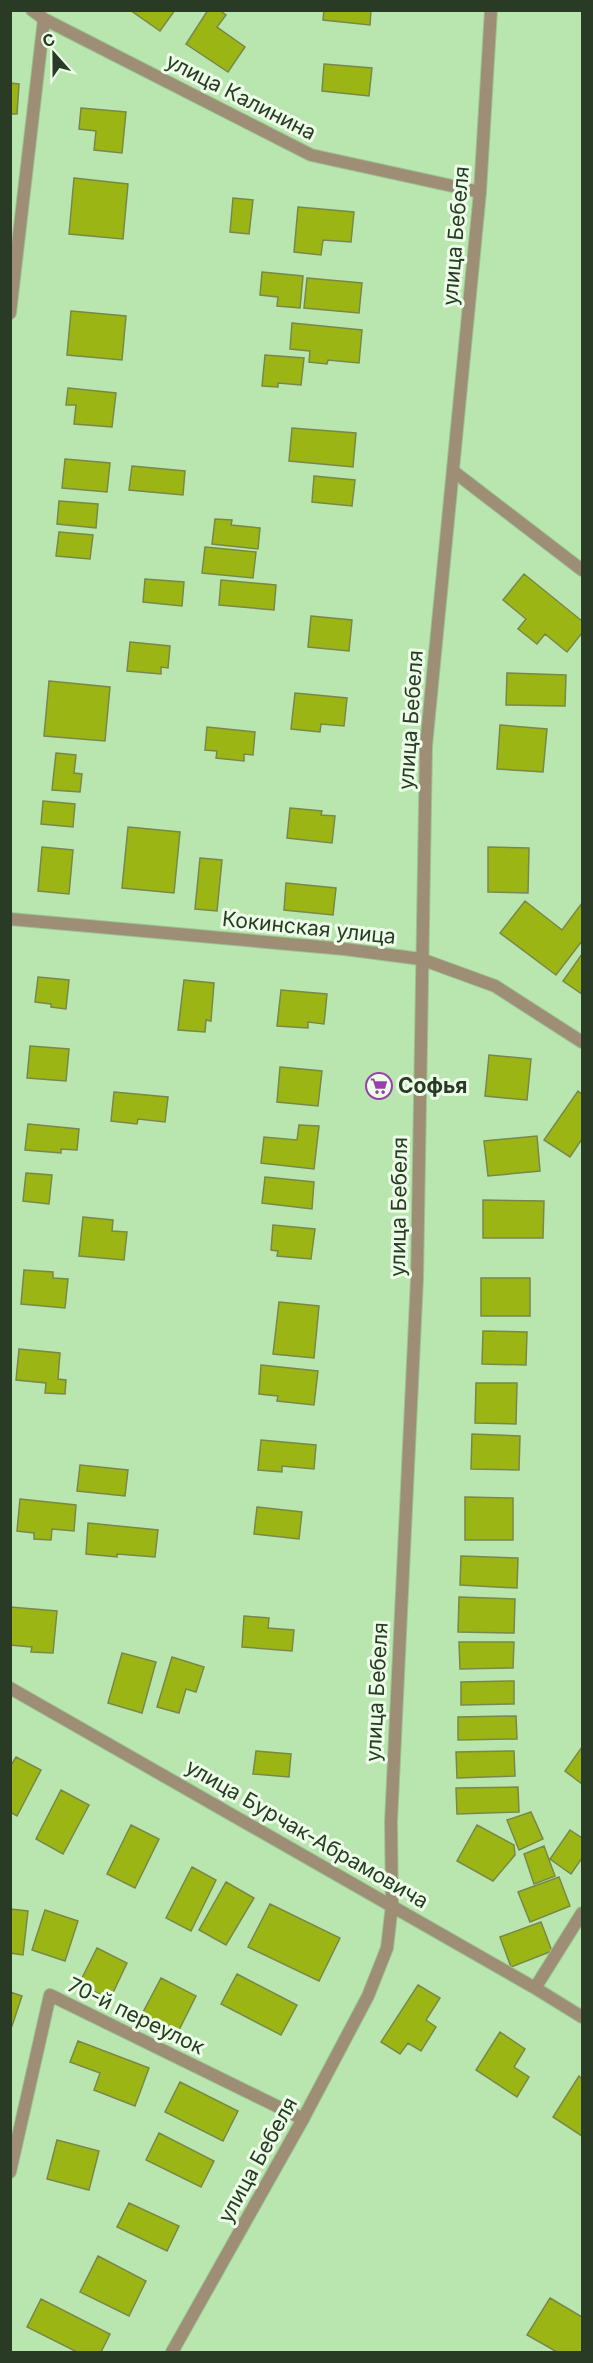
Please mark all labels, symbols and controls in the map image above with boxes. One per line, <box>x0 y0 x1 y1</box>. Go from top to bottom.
north arrow <box>24 24 84 84</box>
text: С <box>40 28 58 51</box>
street label: улица Калинина <box>162 48 320 145</box>
street label: улица Бебеля <box>437 165 474 307</box>
street label: улица Бебеля <box>393 649 428 791</box>
street label: Кокинская улица <box>221 906 397 949</box>
supermarket icon: Софья <box>364 1071 394 1101</box>
place label: Софья <box>398 1073 467 1098</box>
street label: улица Бебеля <box>385 1137 412 1277</box>
street label: улица Бебеля <box>360 1622 393 1762</box>
street label: улица Бурчак-Абрамовича <box>181 1754 433 1913</box>
street label: 70-й переулок <box>64 1972 209 2060</box>
street label: улица Бебеля <box>213 2093 302 2227</box>

